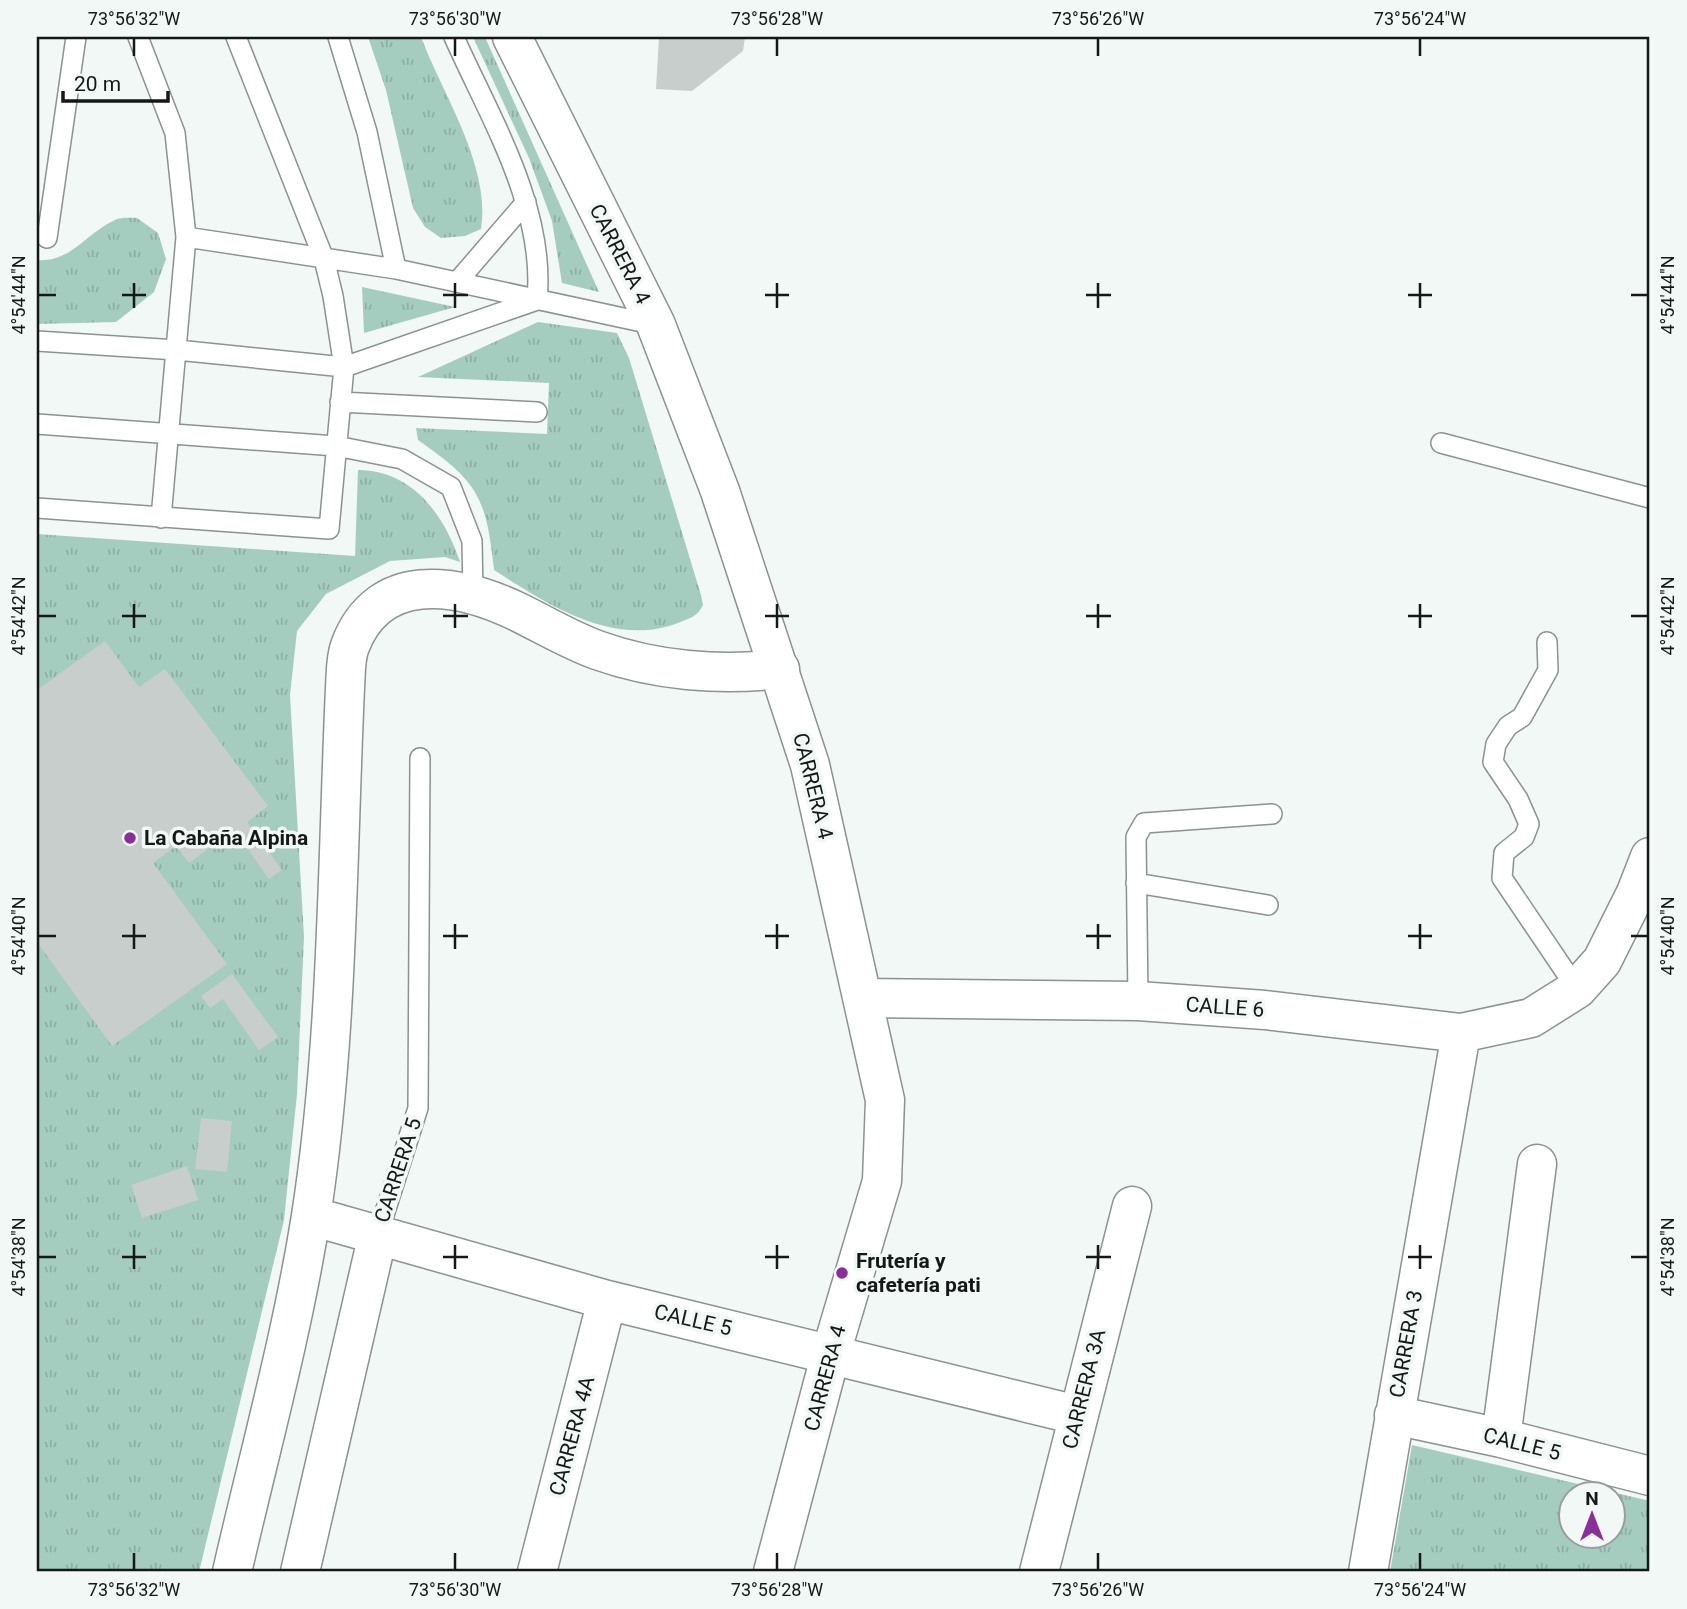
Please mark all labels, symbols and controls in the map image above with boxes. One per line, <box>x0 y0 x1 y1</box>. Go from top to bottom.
text: 73°56'32"W <box>88 8 180 29</box>
text: 73°56'30"W <box>409 8 501 29</box>
text: 73°56'28"W <box>731 8 823 29</box>
text: 73°56'26"W <box>1052 8 1144 29</box>
text: 73°56'24"W <box>1374 8 1466 29</box>
scale bar <box>63 60 168 104</box>
text: 20 m <box>74 72 121 96</box>
street label: CARRERA 4 <box>585 200 655 308</box>
text: 4°54'44"N <box>8 255 29 335</box>
text: 4°54'44"N <box>1657 255 1678 335</box>
text: 4°54'42"N <box>8 576 29 656</box>
text: 4°54'42"N <box>1657 576 1678 656</box>
street label: CARRERA 4 <box>788 730 838 842</box>
place label: La Cabaña Alpina <box>144 826 308 850</box>
marker: La Cabaña Alpina <box>122 830 138 846</box>
text: 4°54'40"N <box>8 896 29 976</box>
text: 4°54'40"N <box>1657 896 1678 976</box>
street label: CALLE 6 <box>1185 992 1265 1022</box>
street label: CARRERA 5 <box>370 1115 426 1225</box>
text: 4°54'38"N <box>8 1217 29 1297</box>
text: 4°54'38"N <box>1657 1217 1678 1297</box>
place label: Frutería y cafetería pati <box>856 1249 981 1297</box>
marker: Frutería y cafetería pati <box>834 1265 850 1281</box>
street label: CARRERA 3 <box>1385 1288 1427 1400</box>
street label: CALLE 5 <box>652 1299 734 1341</box>
street label: CARRERA 4 <box>799 1322 851 1434</box>
street label: CARRERA 3A <box>1058 1326 1111 1451</box>
street label: CARRERA 4A <box>545 1373 600 1498</box>
street label: CALLE 5 <box>1481 1423 1563 1465</box>
north arrow <box>1558 1480 1628 1550</box>
text: N <box>1585 1487 1599 1510</box>
text: 73°56'32"W <box>88 1579 180 1600</box>
text: 73°56'30"W <box>409 1579 501 1600</box>
text: 73°56'28"W <box>731 1579 823 1600</box>
text: 73°56'26"W <box>1052 1579 1144 1600</box>
text: 73°56'24"W <box>1374 1579 1466 1600</box>

